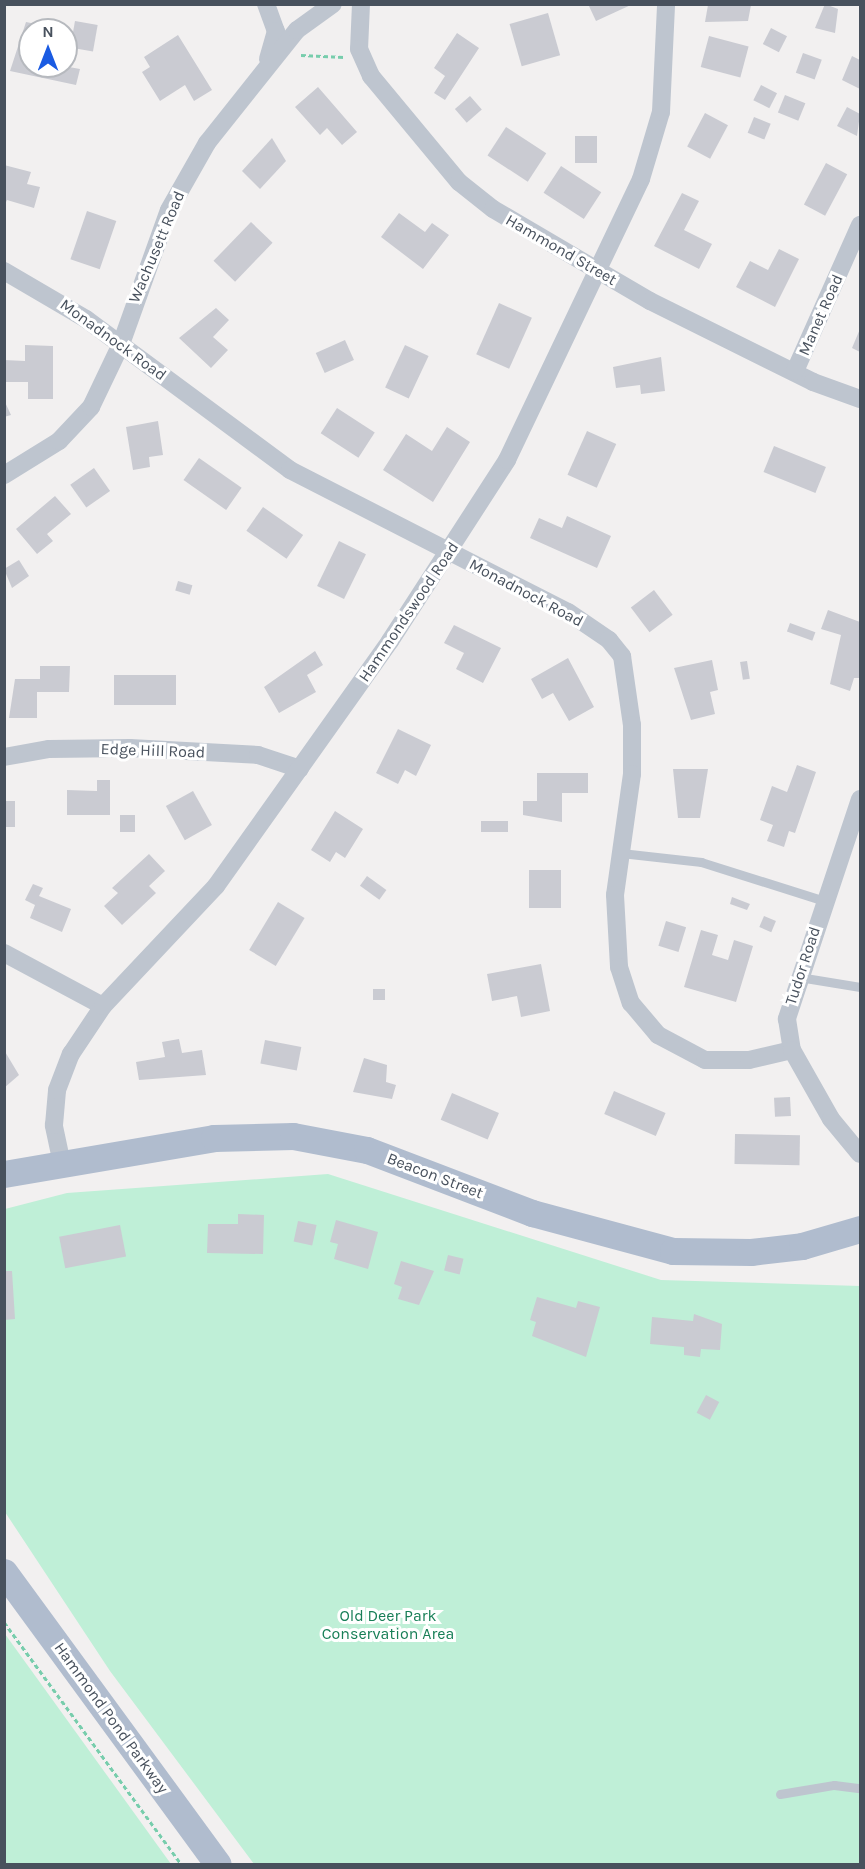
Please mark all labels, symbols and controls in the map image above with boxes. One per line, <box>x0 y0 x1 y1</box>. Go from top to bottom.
north arrow <box>18 18 78 78</box>
text: N <box>42 22 54 41</box>
street label: Wachusett Road <box>125 188 189 306</box>
street label: Hammond Street <box>502 210 620 290</box>
street label: Manet Road <box>795 271 847 359</box>
street label: Monadnock Road <box>56 295 170 385</box>
street label: Hammondswood Road <box>355 538 463 686</box>
street label: Monadnock Road <box>466 555 586 631</box>
street label: Edge Hill Road <box>100 740 206 762</box>
street label: Tudor Road <box>781 924 825 1008</box>
street label: Beacon Street <box>384 1149 486 1203</box>
park label: Old Deer Park Conservation Area <box>322 1606 454 1644</box>
street label: Hammond Pond Parkway <box>50 1639 172 1797</box>

